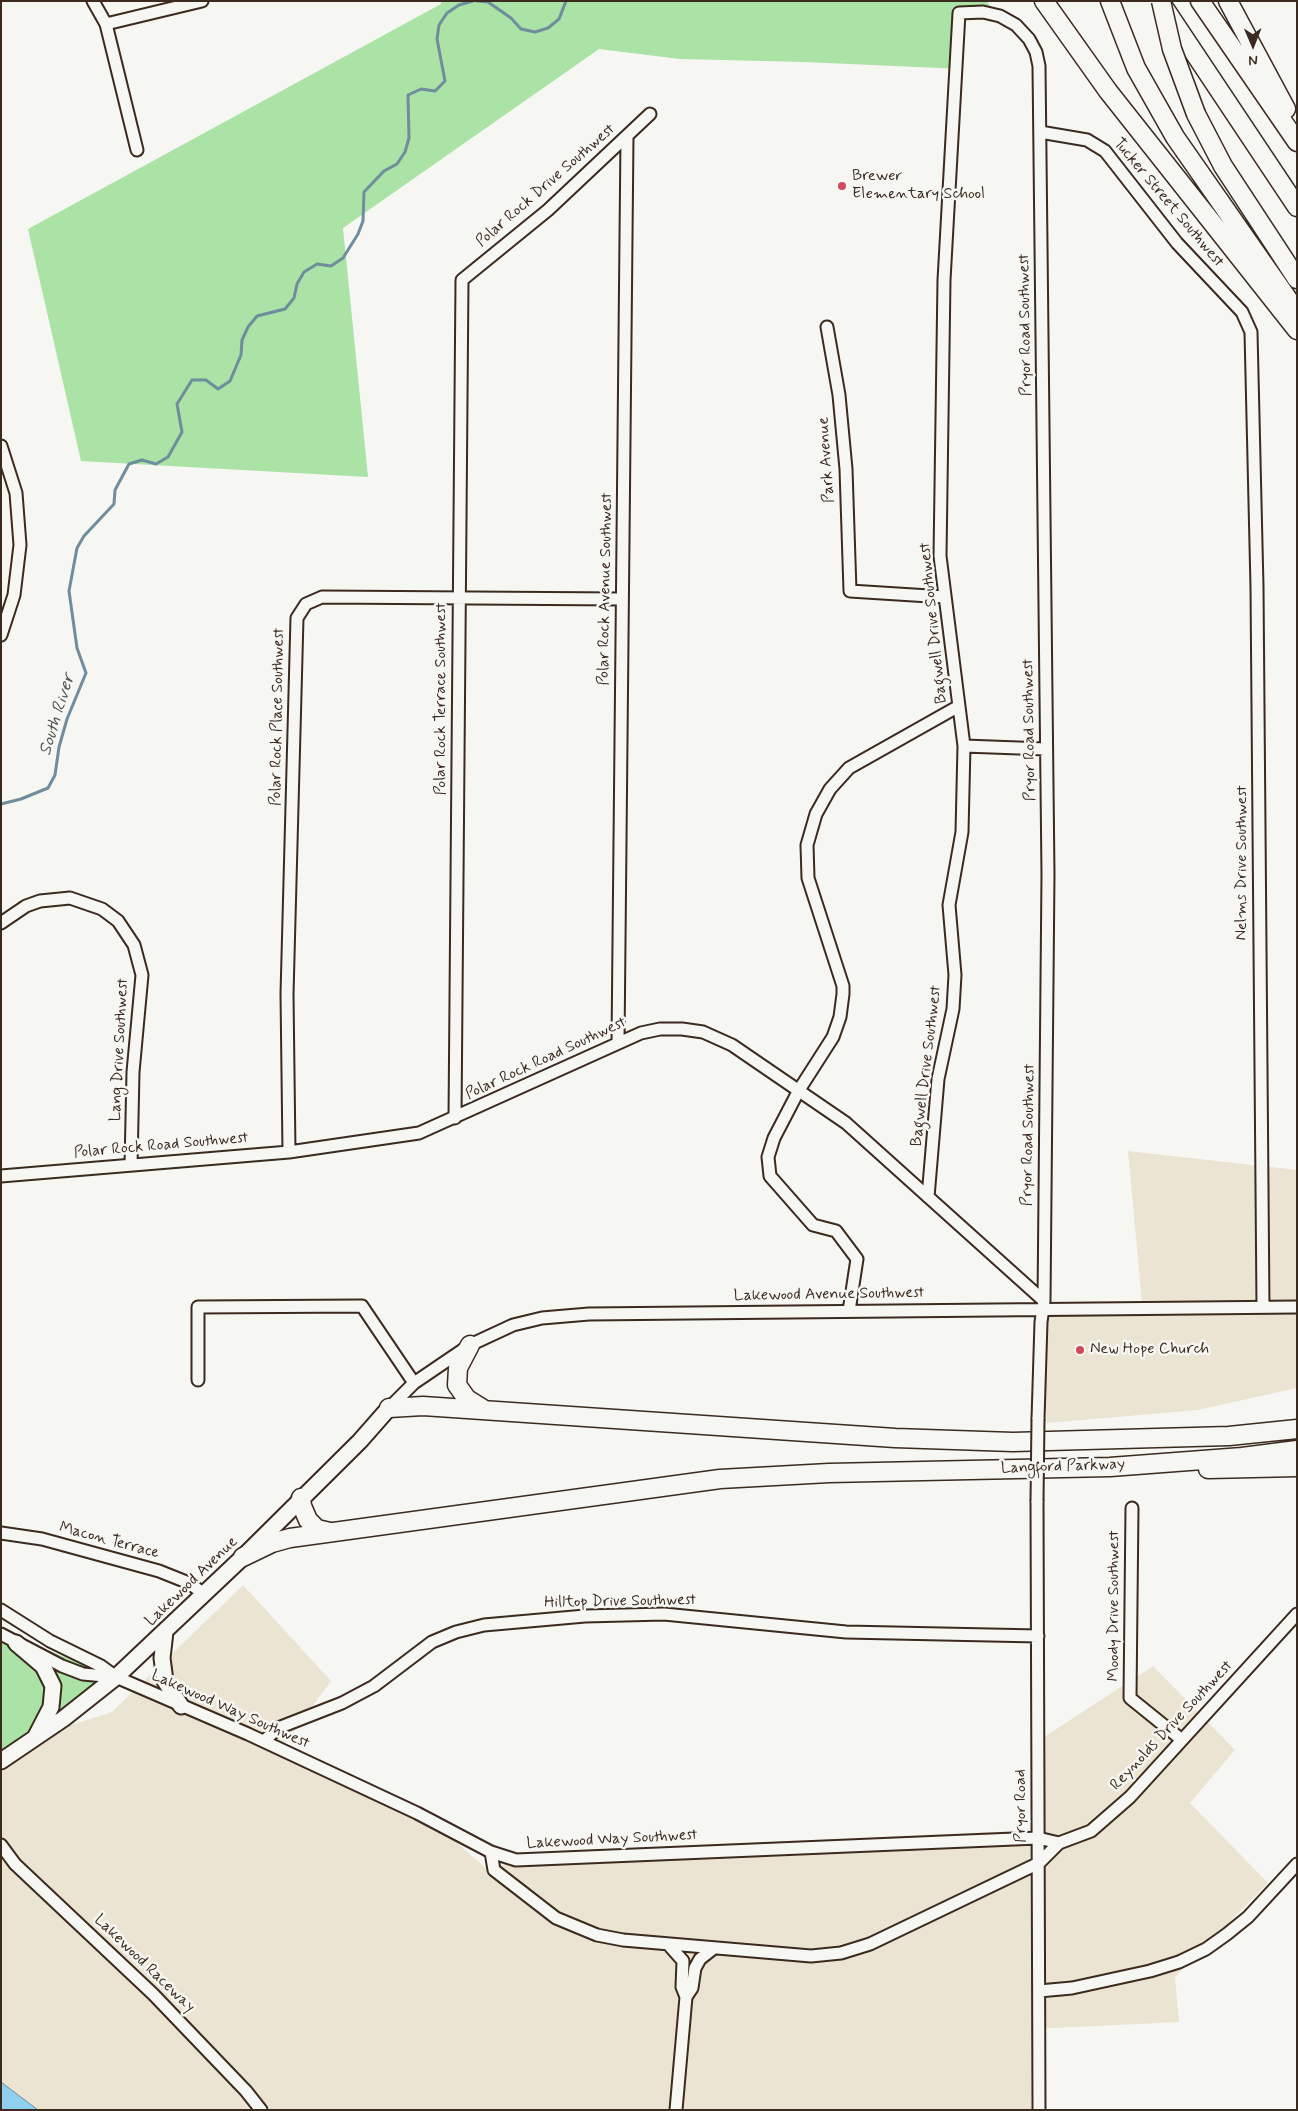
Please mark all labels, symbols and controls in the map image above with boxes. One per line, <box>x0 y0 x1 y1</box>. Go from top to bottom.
north arrow <box>1228 20 1278 70</box>
text: N <box>1248 51 1258 69</box>
street label: Polar Rock Drive Southwest <box>473 120 619 252</box>
street label: Tucker Street Southwest <box>1108 135 1228 271</box>
place label: Brewer Elementary School <box>852 167 985 205</box>
marker: Brewer Elementary School <box>836 180 848 192</box>
street label: Pryor Road Southwest <box>1015 254 1037 396</box>
street label: Park Avenue <box>814 416 840 504</box>
street label: Polar Rock Avenue Southwest <box>595 492 617 686</box>
street label: Bagwell Drive Southwest <box>916 541 952 705</box>
street label: Polar Rock Terrace Southwest <box>432 603 452 795</box>
street label: Polar Rock Place Southwest <box>267 628 289 806</box>
street label: Pryor Road Southwest <box>1019 659 1041 801</box>
water label: South River <box>35 672 81 758</box>
street label: Nelms Drive Southwest <box>1233 786 1253 940</box>
street label: Lang Drive Southwest <box>107 978 133 1122</box>
street label: Bagwell Drive Southwest <box>908 984 946 1148</box>
street label: Polar Rock Road Southwest <box>463 1013 629 1105</box>
street label: Pryor Road Southwest <box>1018 1064 1040 1206</box>
street label: Polar Rock Road Southwest <box>73 1129 249 1163</box>
street label: Lakewood Avenue Southwest <box>734 1284 924 1306</box>
place label: New Hope Church <box>1090 1340 1209 1360</box>
marker: New Hope Church <box>1074 1344 1086 1356</box>
street label: Langford Parkway <box>1001 1455 1125 1479</box>
street label: Macon Terrace <box>57 1518 161 1564</box>
street label: Moody Drive Southwest <box>1105 1531 1125 1681</box>
street label: Lakewood Avenue <box>142 1533 242 1631</box>
street label: Hilltop Drive Southwest <box>544 1591 696 1613</box>
street label: Reynolds Drive Southwest <box>1107 1657 1237 1795</box>
street label: Lakewood Way Southwest <box>148 1666 312 1754</box>
street label: Pryor Road <box>1012 1769 1032 1843</box>
street label: Lakewood Way Southwest <box>526 1826 698 1854</box>
street label: Lakewood Raceway <box>89 1911 199 2017</box>

